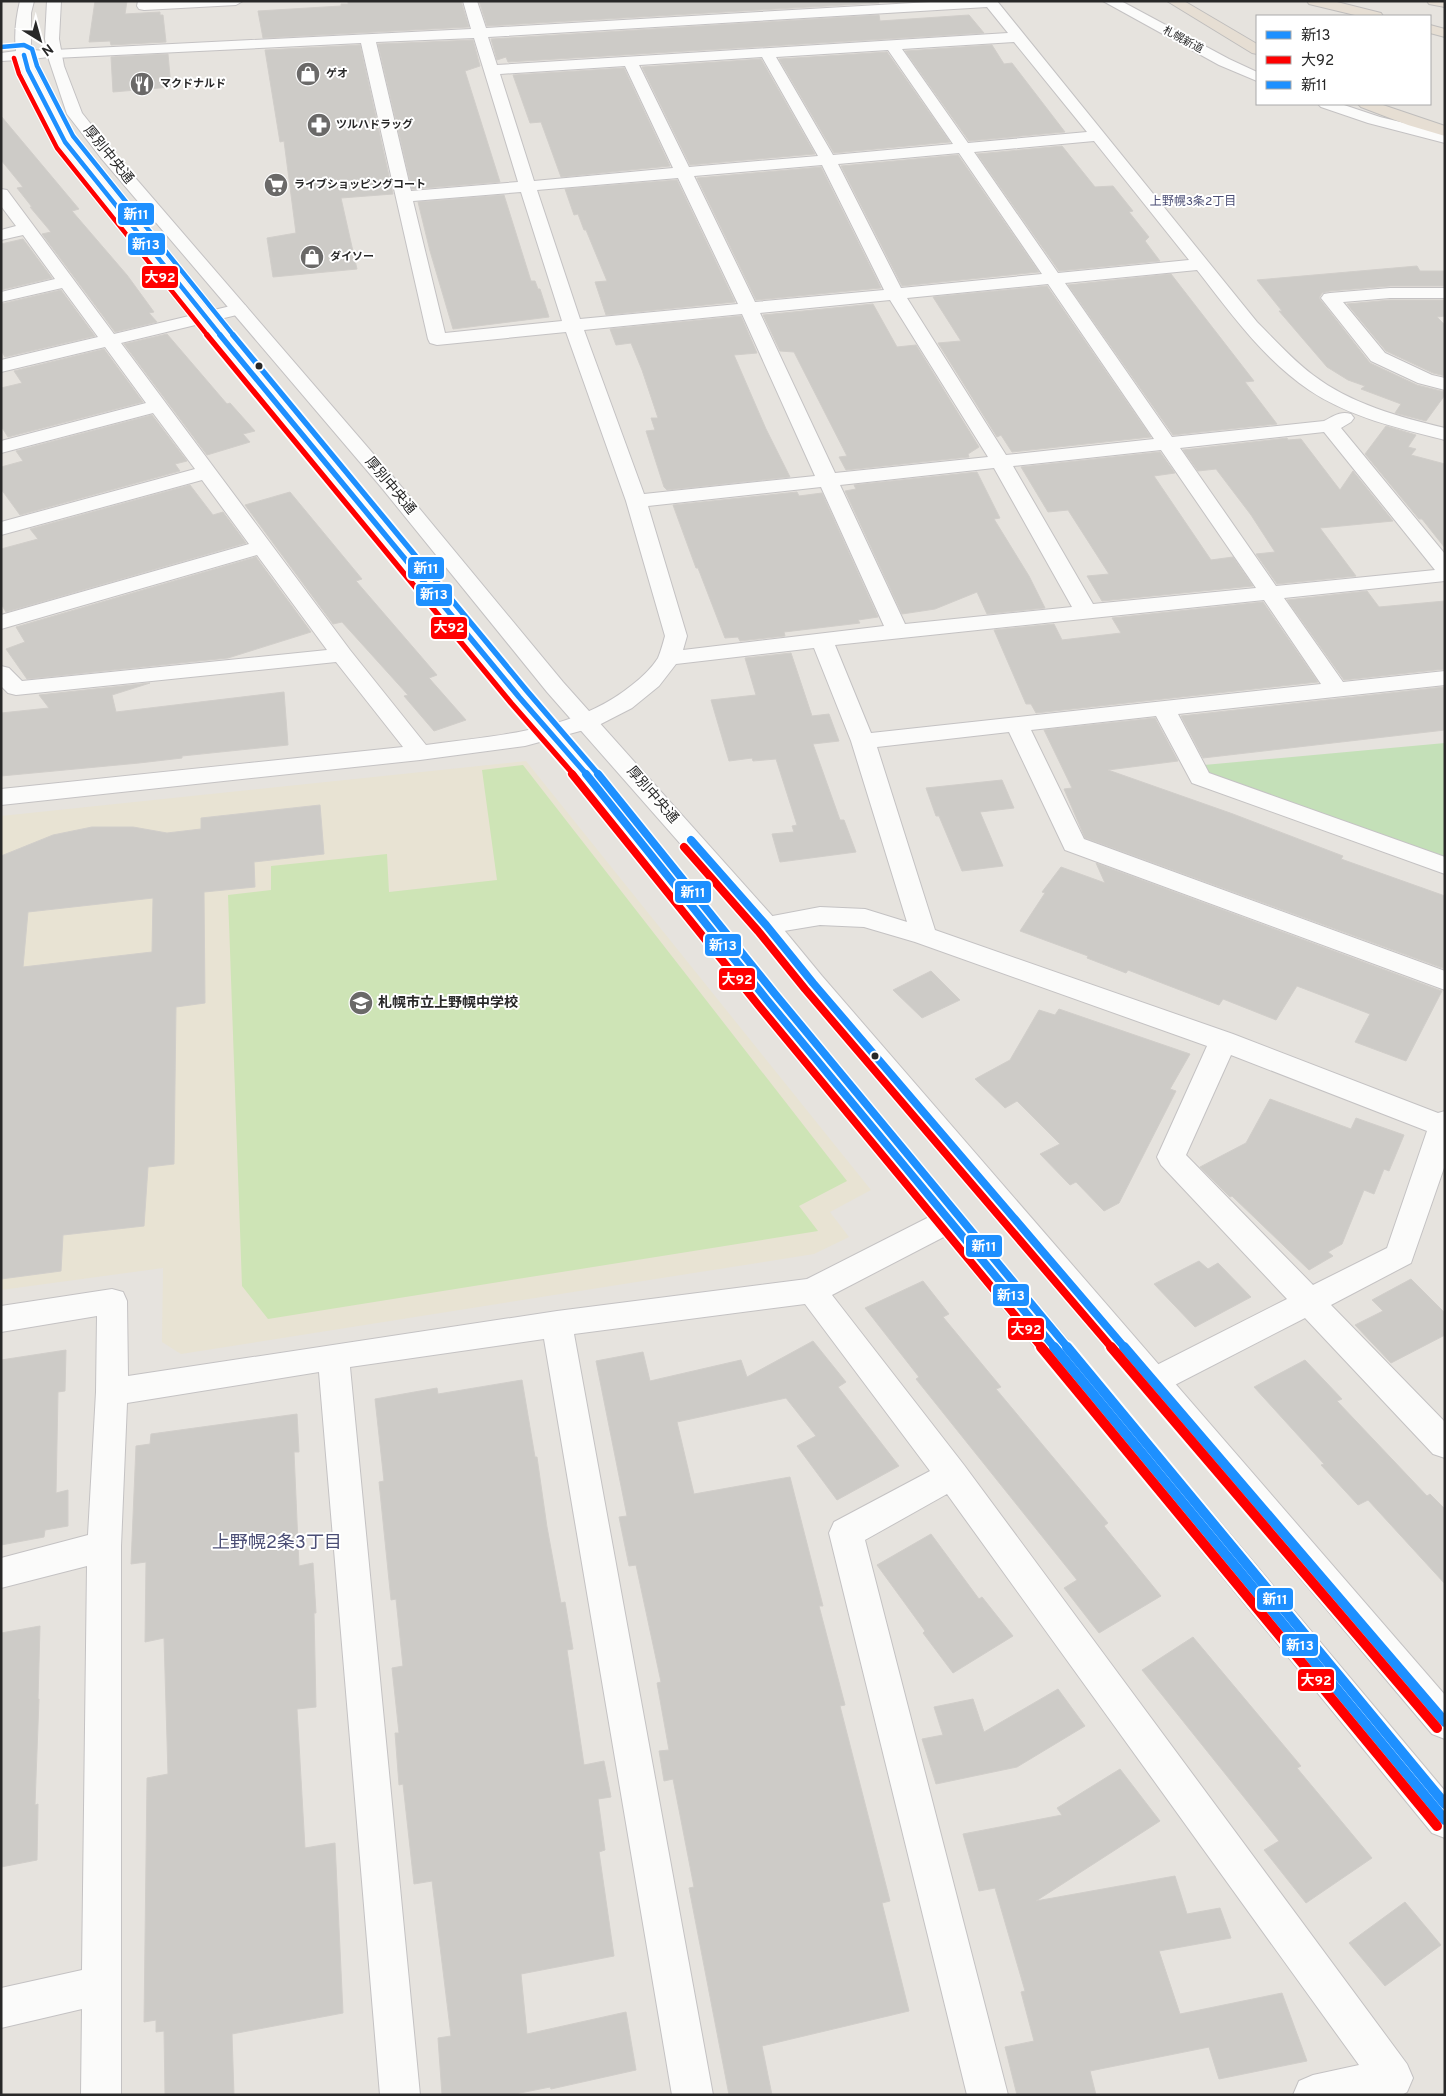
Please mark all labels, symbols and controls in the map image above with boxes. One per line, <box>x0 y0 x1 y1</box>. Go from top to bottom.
north arrow <box>15 15 65 65</box>
legend <box>1256 15 1431 105</box>
street label: 札幌新道 <box>1160 23 1206 57</box>
text: 新13 <box>1301 27 1331 46</box>
text: N <box>38 39 56 59</box>
text: 大92 <box>1301 52 1334 71</box>
shop icon: ゲオ <box>295 61 321 87</box>
place label: ゲオ <box>326 67 348 81</box>
restaurant icon: マクドナルド <box>129 71 155 97</box>
place label: マクドナルド <box>160 77 226 91</box>
text: 新11 <box>1301 77 1327 96</box>
pharmacy icon: ツルハドラッグ <box>306 112 332 138</box>
place label: ツルハドラッグ <box>336 118 413 132</box>
street label: 厚別中央通 <box>79 122 137 188</box>
supermarket icon: ライブショッピングコート <box>263 172 289 198</box>
place label: ライブショッピングコート <box>294 178 426 192</box>
district label: 上野幌3条2丁目 <box>1150 194 1236 210</box>
line badge: 新11 <box>117 202 155 226</box>
text: 新11 <box>123 207 149 224</box>
line badge: 新13 <box>127 232 166 256</box>
text: 新13 <box>132 237 160 254</box>
shop icon: ダイソー <box>299 244 325 270</box>
place label: ダイソー <box>330 250 374 264</box>
line badge: 大92 <box>141 265 179 289</box>
text: 大92 <box>144 270 176 287</box>
unlabelled marker <box>254 361 264 371</box>
street label: 厚別中央通 <box>361 454 419 518</box>
line badge: 新11 <box>407 556 445 580</box>
text: 新11 <box>413 561 439 578</box>
line badge: 新13 <box>415 583 453 607</box>
text: 新13 <box>420 587 448 604</box>
line badge: 大92 <box>430 616 468 640</box>
text: 大92 <box>433 620 465 637</box>
street label: 厚別中央通 <box>623 763 681 827</box>
line badge: 新11 <box>674 880 712 904</box>
text: 新11 <box>680 885 706 902</box>
line badge: 新13 <box>704 933 742 957</box>
text: 新13 <box>709 938 737 955</box>
line badge: 大92 <box>718 967 756 991</box>
text: 大92 <box>721 972 753 989</box>
school or university icon: 札幌市立上野幌中学校 <box>348 990 374 1016</box>
place label: 札幌市立上野幌中学校 <box>378 995 518 1012</box>
unlabelled marker <box>870 1051 880 1061</box>
line badge: 新11 <box>965 1234 1003 1258</box>
text: 新11 <box>971 1239 997 1256</box>
line badge: 新13 <box>992 1283 1030 1307</box>
text: 新13 <box>997 1288 1025 1305</box>
line badge: 大92 <box>1007 1317 1045 1341</box>
text: 大92 <box>1010 1322 1042 1339</box>
district label: 上野幌2条3丁目 <box>212 1532 342 1555</box>
line badge: 新11 <box>1256 1587 1294 1611</box>
text: 新11 <box>1262 1592 1288 1609</box>
line badge: 新13 <box>1281 1633 1319 1657</box>
text: 新13 <box>1286 1638 1314 1655</box>
line badge: 大92 <box>1297 1668 1335 1692</box>
text: 大92 <box>1300 1673 1332 1690</box>

